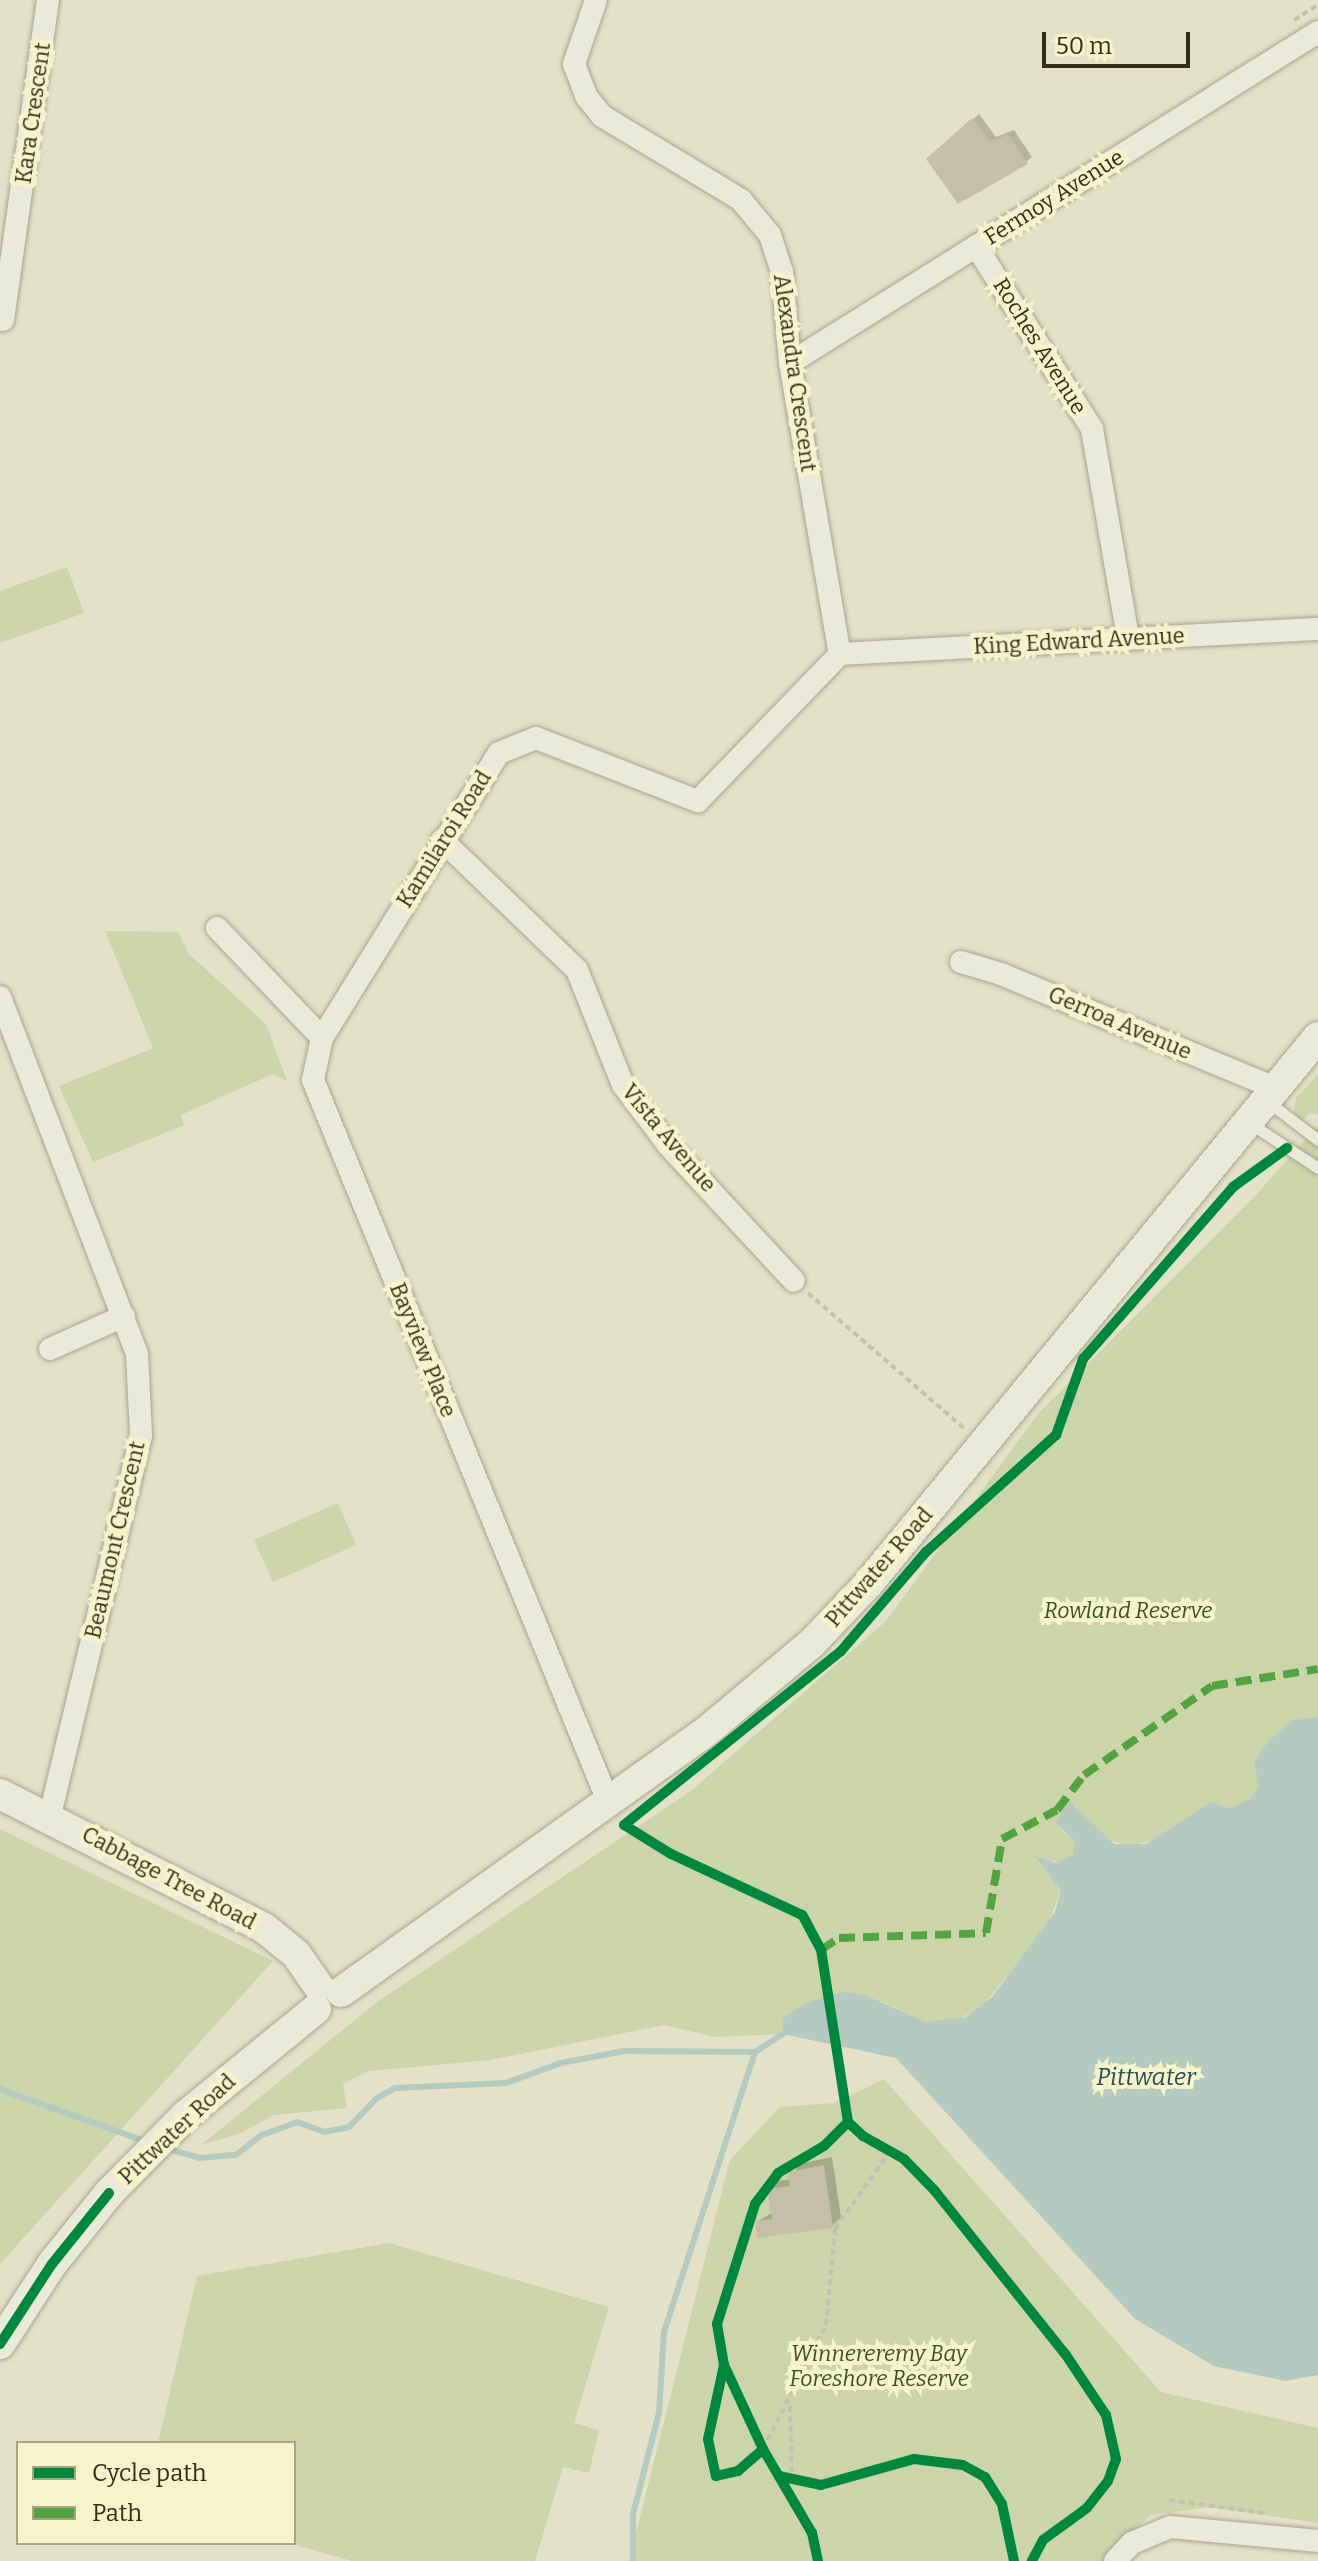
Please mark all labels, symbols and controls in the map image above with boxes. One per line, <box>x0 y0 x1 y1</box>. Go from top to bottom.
scale bar <box>1046 16 1194 66</box>
text: 50 m <box>1056 32 1112 60</box>
street label: Kara Crescent <box>10 41 56 185</box>
street label: Fermoy Avenue <box>979 144 1129 250</box>
street label: Alexandra Crescent <box>768 273 822 473</box>
street label: Roches Avenue <box>988 273 1092 419</box>
street label: King Edward Avenue <box>973 622 1185 660</box>
street label: Kamilaroi Road <box>391 765 497 913</box>
street label: Gerroa Avenue <box>1044 981 1196 1065</box>
street label: Vista Avenue <box>616 1079 722 1197</box>
street label: Bayview Place <box>384 1279 462 1421</box>
street label: Beaumont Crescent <box>79 1439 151 1641</box>
street label: Pittwater Road <box>820 1502 938 1632</box>
park label: Rowland Reserve <box>1044 1598 1212 1624</box>
street label: Cabbage Tree Road <box>77 1821 261 1935</box>
water label: Pittwater <box>1096 2064 1196 2092</box>
street label: Pittwater Road <box>113 2068 241 2190</box>
park label: Winnereremy Bay Foreshore Reserve <box>789 2340 969 2392</box>
legend <box>16 2441 296 2545</box>
text: Cycle path <box>92 2459 207 2487</box>
text: Path <box>92 2499 142 2527</box>

